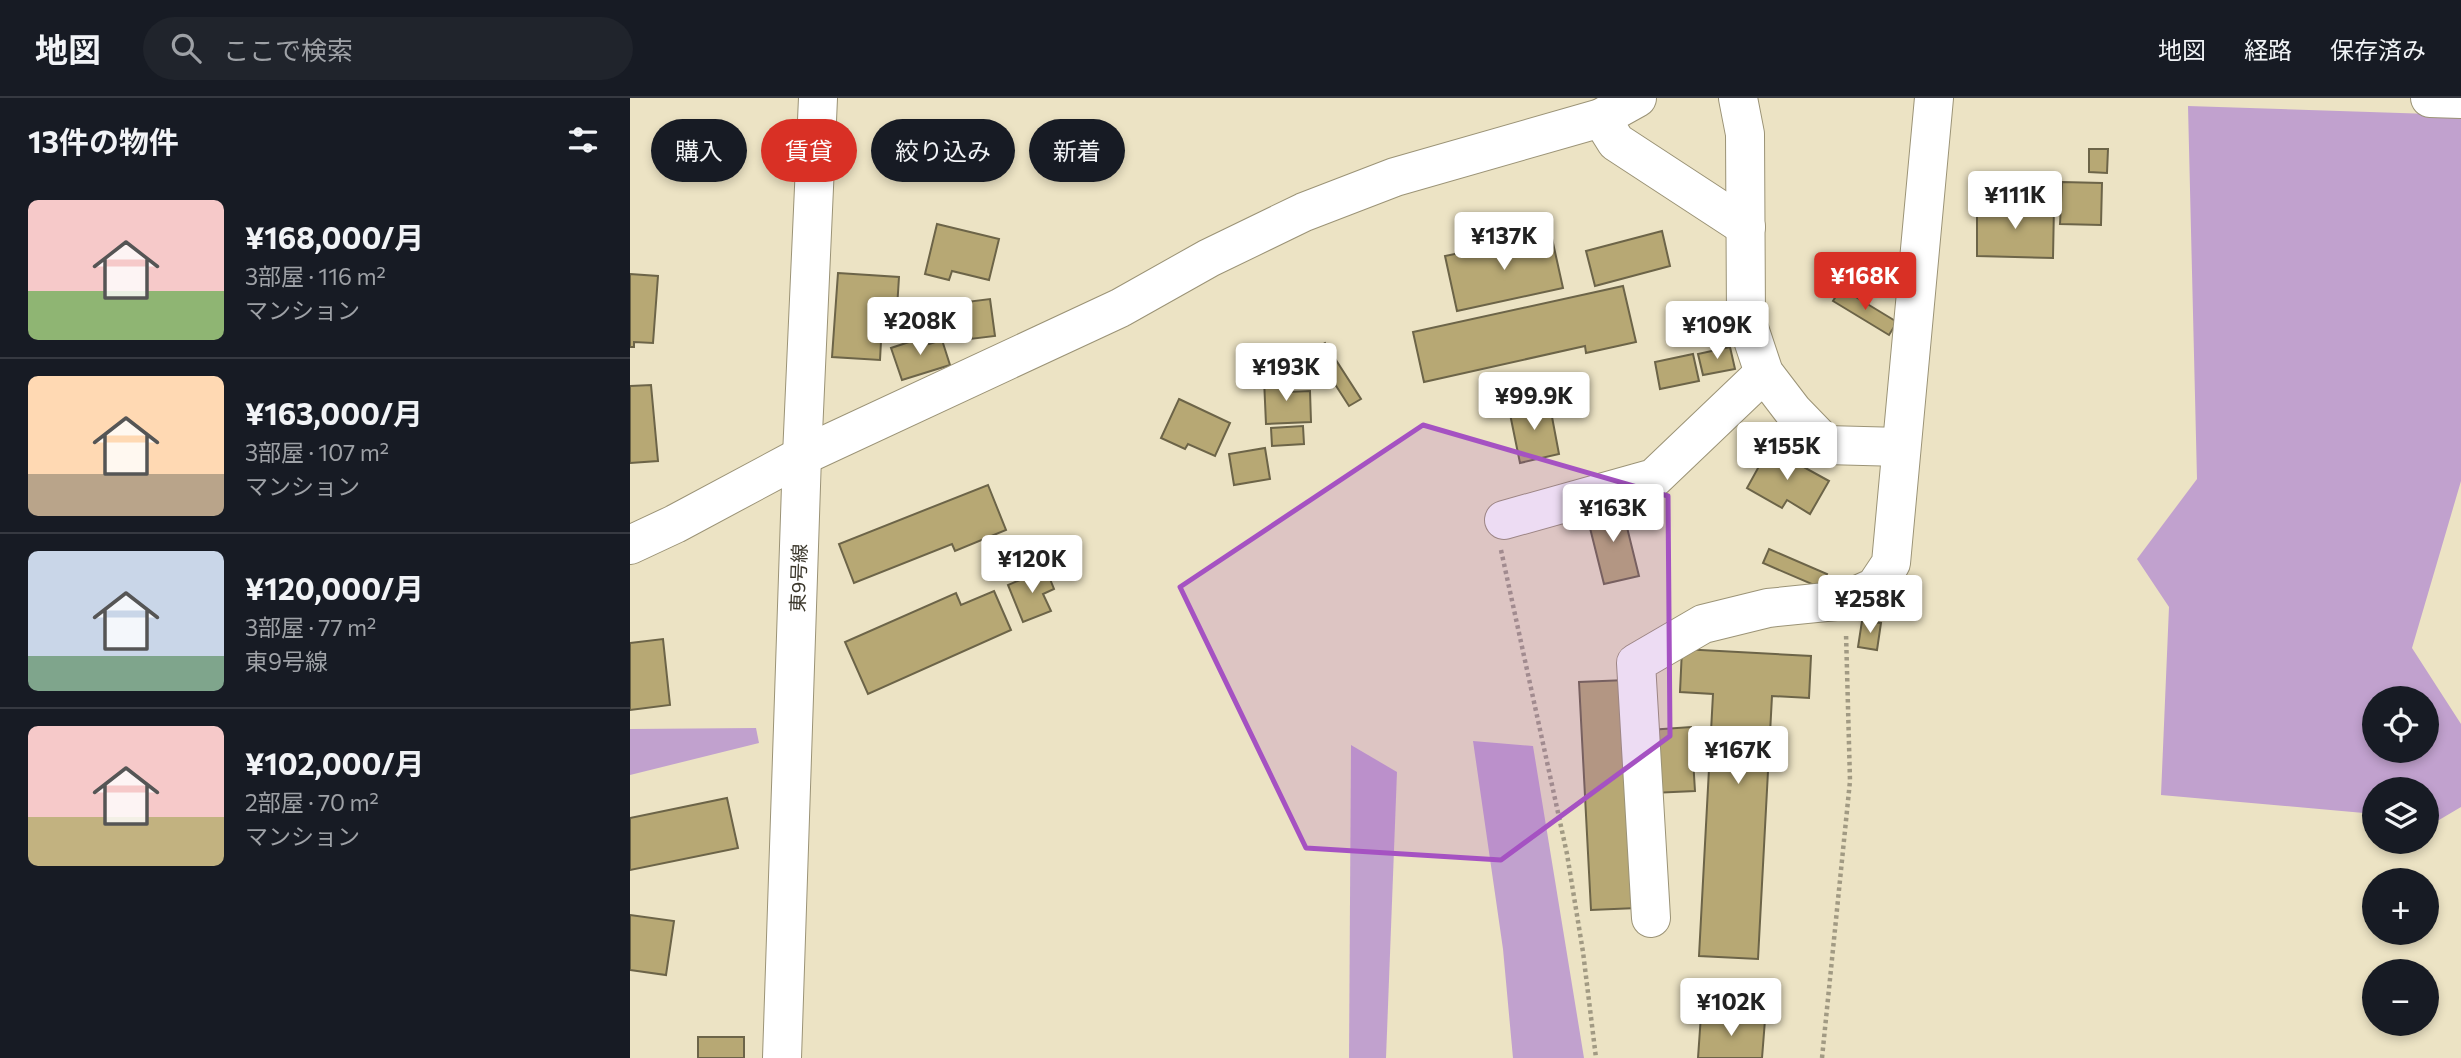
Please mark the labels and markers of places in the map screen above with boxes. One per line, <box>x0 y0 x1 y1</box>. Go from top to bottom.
pin: ¥111K <box>1966 172 2064 231</box>
pin: ¥137K <box>1455 212 1553 272</box>
pin: ¥168K <box>1816 252 1914 312</box>
pin: ¥208K <box>871 298 969 357</box>
pin: ¥109K <box>1668 302 1766 361</box>
pin: ¥193K <box>1237 344 1335 403</box>
pin: ¥99.9K <box>1477 372 1591 432</box>
pin: ¥155K <box>1738 422 1836 482</box>
pin: ¥163K <box>1564 484 1662 544</box>
pin: ¥120K <box>983 536 1081 595</box>
pin: ¥258K <box>1821 575 1919 635</box>
pin: ¥167K <box>1689 726 1787 786</box>
pin: ¥102K <box>1682 978 1780 1038</box>

